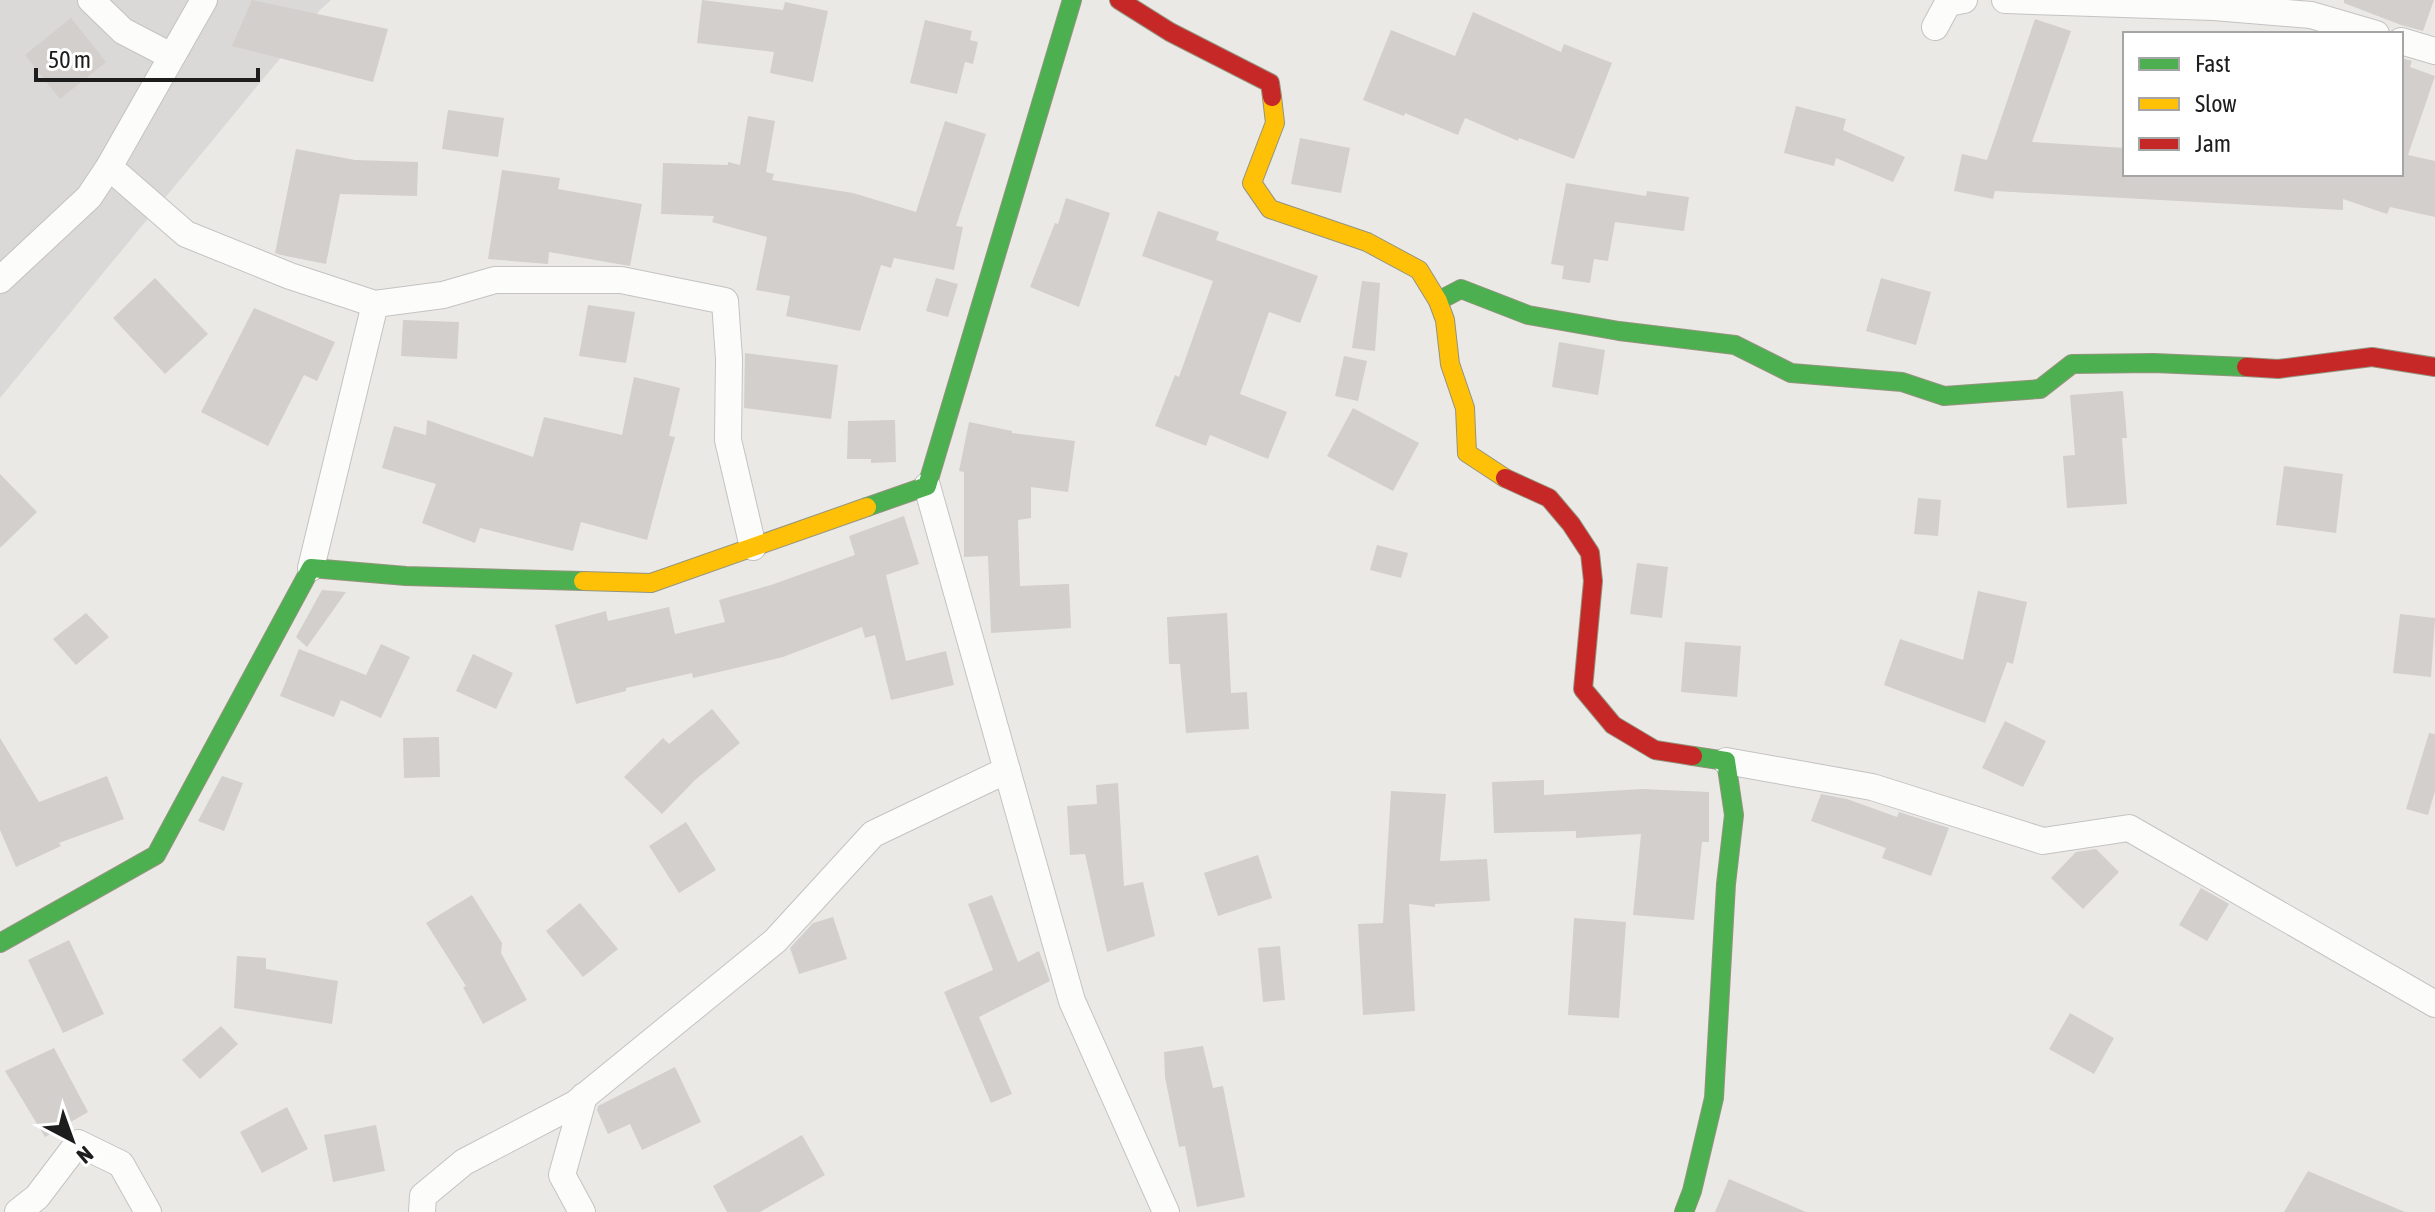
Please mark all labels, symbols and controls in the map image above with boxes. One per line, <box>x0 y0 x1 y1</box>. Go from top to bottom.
scale bar <box>36 32 258 82</box>
legend <box>2123 32 2403 176</box>
text: 50 m <box>48 46 91 73</box>
text: Fast <box>2195 50 2231 77</box>
text: Slow <box>2195 90 2237 117</box>
text: Jam <box>2195 130 2231 157</box>
north arrow <box>32 1100 112 1180</box>
text: N <box>72 1141 99 1169</box>

